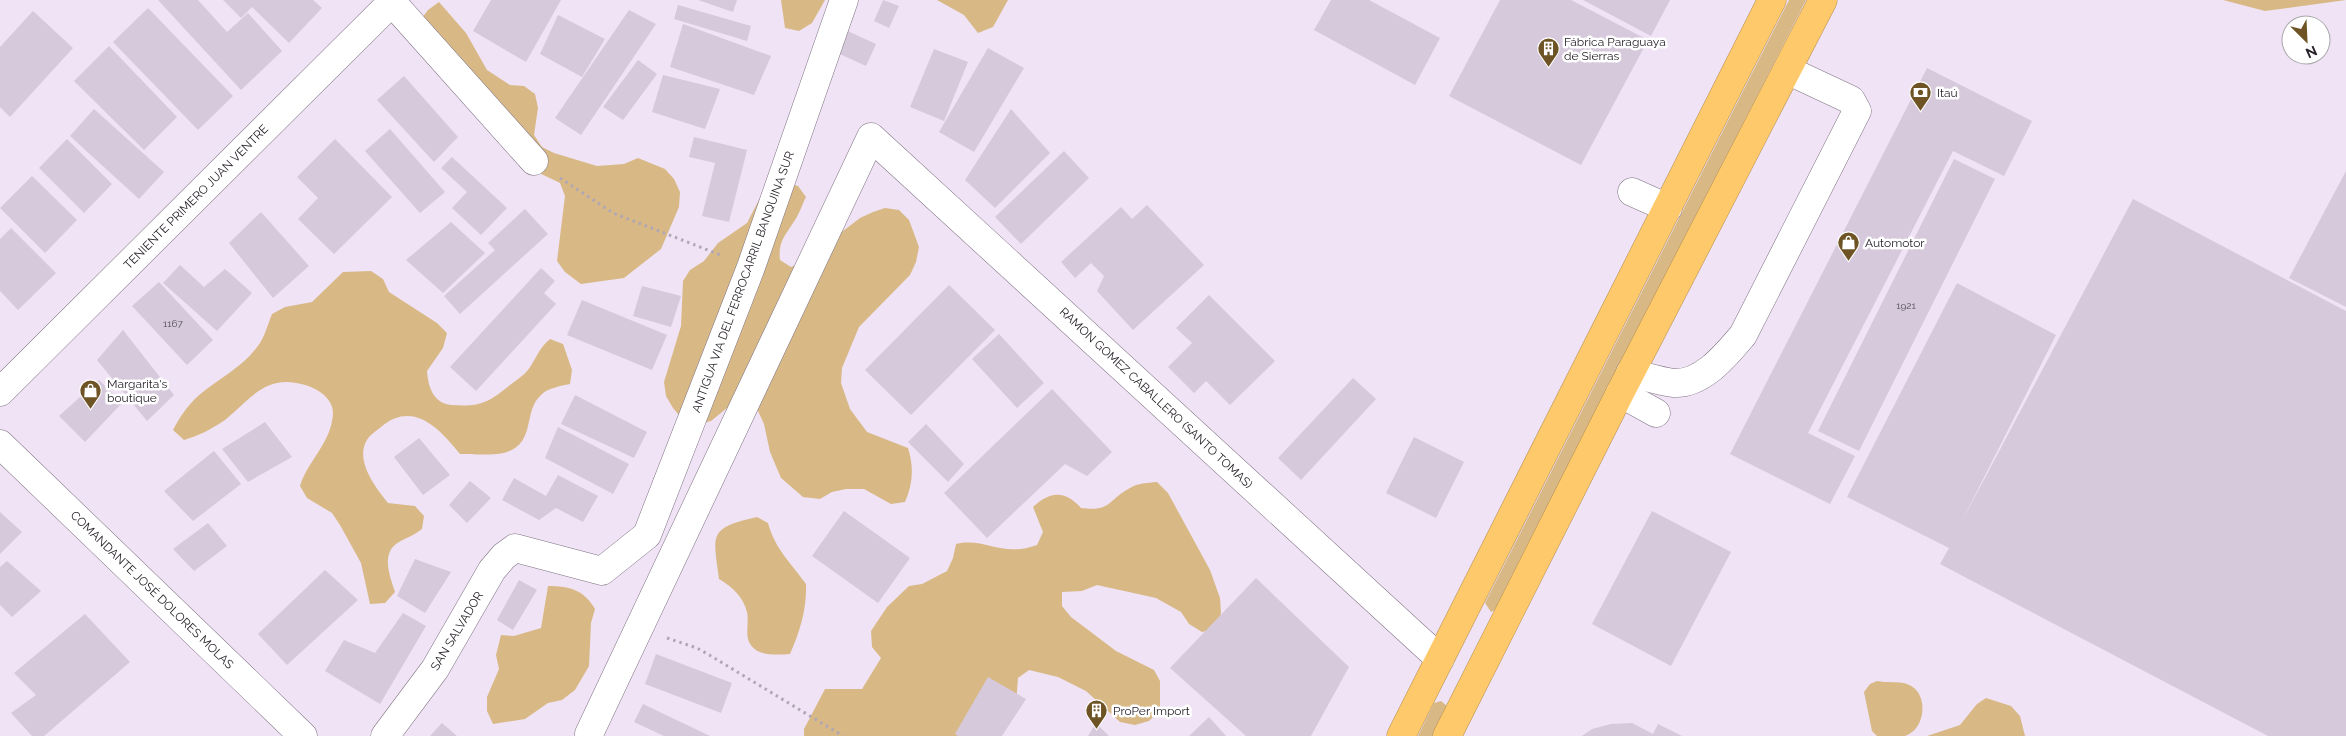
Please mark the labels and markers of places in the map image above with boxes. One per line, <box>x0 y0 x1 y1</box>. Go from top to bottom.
place label: Fábrica Paraguaya de Sierras <box>1564 35 1666 63</box>
building icon: Fábrica Paraguaya de Sierras <box>1536 37 1560 68</box>
bank icon: Itaú <box>1909 81 1933 112</box>
place label: Itaú <box>1937 86 1958 100</box>
shop icon: Automotor <box>1837 231 1861 262</box>
place label: Automotor <box>1865 236 1925 250</box>
place label: Margarita's boutique <box>107 377 167 405</box>
shop icon: Margarita's boutique <box>79 379 103 410</box>
building icon: ProPer Import <box>1085 699 1109 730</box>
place label: ProPer Import <box>1113 704 1190 718</box>

